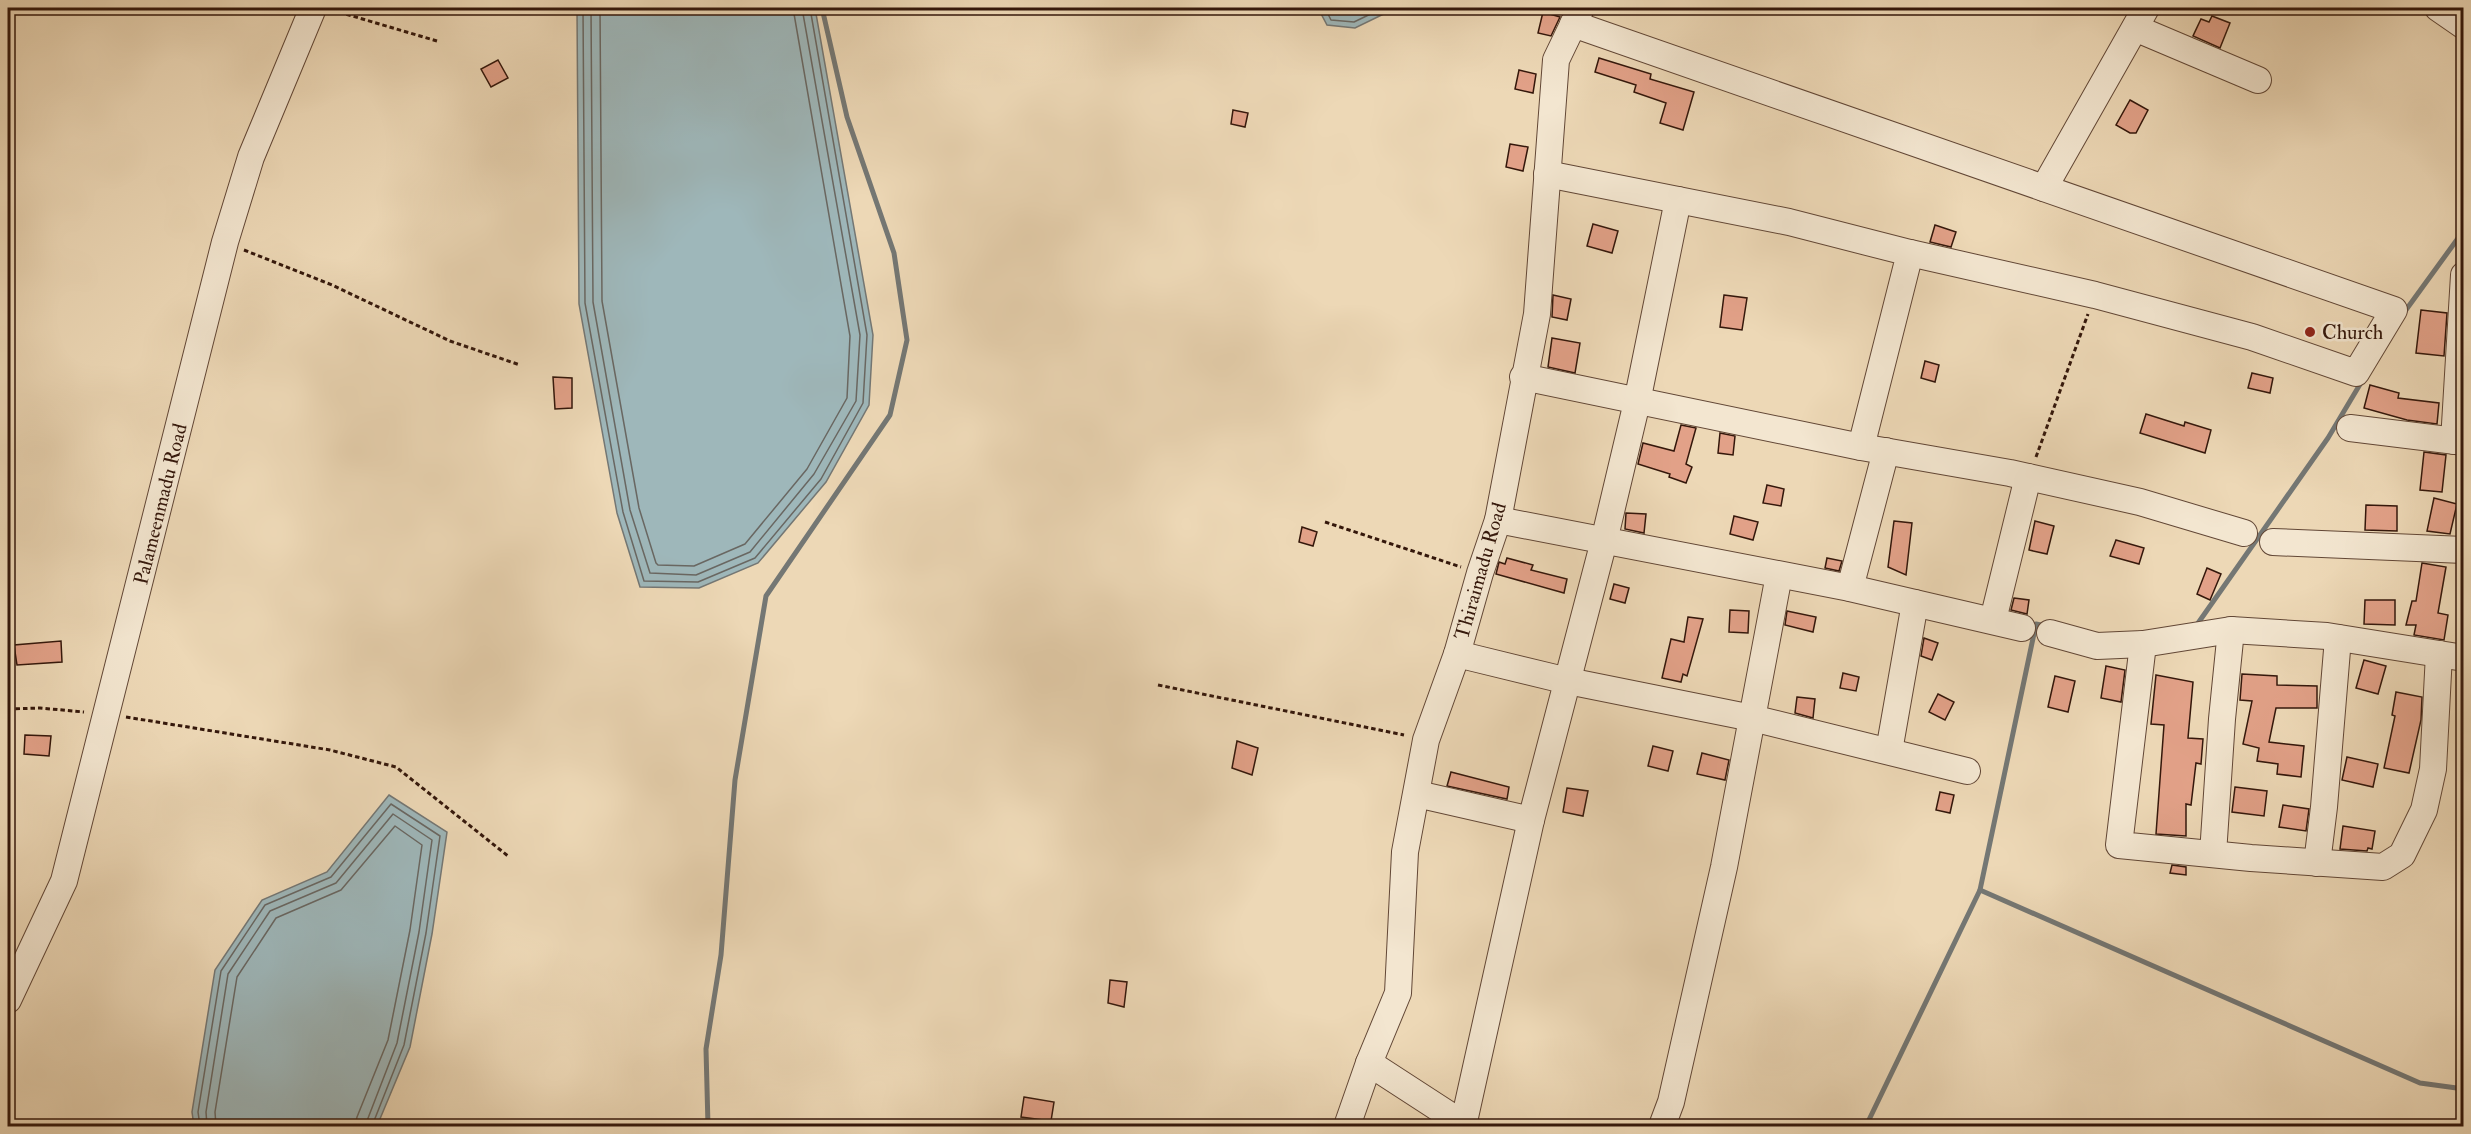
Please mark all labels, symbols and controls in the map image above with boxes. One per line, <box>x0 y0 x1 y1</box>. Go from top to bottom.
place label: Church <box>2322 320 2384 345</box>
marker: Church <box>2303 325 2317 339</box>
street label: Palameenmadu Road <box>128 421 193 587</box>
street label: Thiraimadu Road <box>1449 499 1512 643</box>

